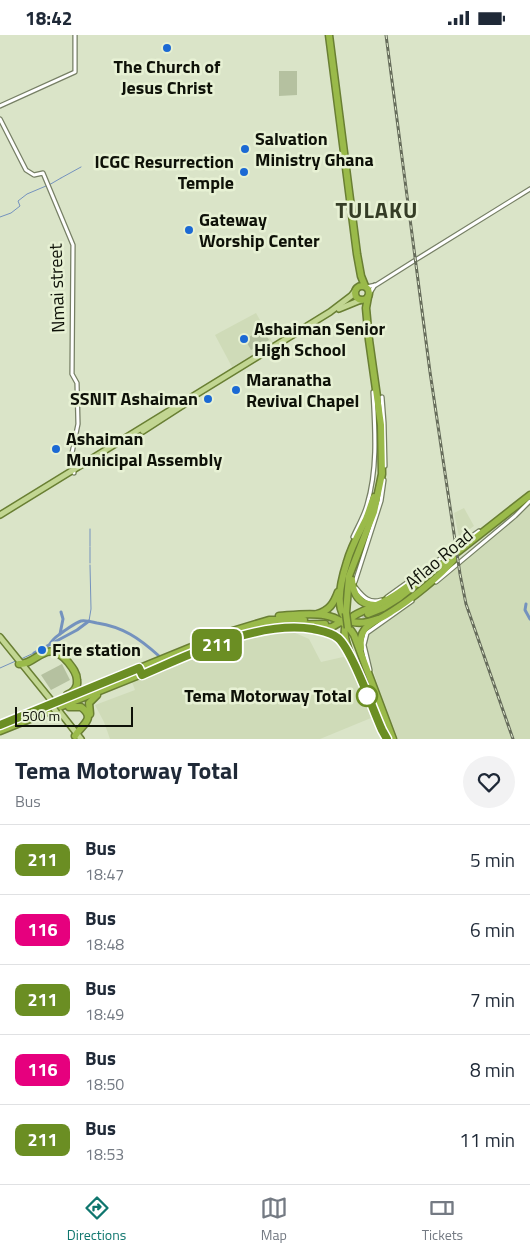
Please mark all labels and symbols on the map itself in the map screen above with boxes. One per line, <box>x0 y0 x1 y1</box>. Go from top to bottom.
marker: The Church of Jesus Christ <box>161 42 173 54</box>
place label: The Church of Jesus Christ <box>114 53 221 101</box>
place label: Salvation Ministry Ghana <box>255 125 374 173</box>
marker: Salvation Ministry Ghana <box>239 143 251 155</box>
place label: ICGC Resurrection Temple <box>94 148 234 196</box>
marker: ICGC Resurrection Temple <box>238 166 250 178</box>
district label: TULAKU <box>335 193 419 227</box>
place label: Gateway Worship Center <box>199 206 320 254</box>
marker: Gateway Worship Center <box>183 224 195 236</box>
street label: Nmai street <box>41 242 72 333</box>
place label: Ashaiman Senior High School <box>254 315 385 363</box>
marker: Ashaiman Senior High School <box>238 333 250 345</box>
place label: Maranatha Revival Chapel <box>246 366 359 414</box>
marker: Maranatha Revival Chapel <box>230 384 242 396</box>
place label: SSNIT Ashaiman <box>70 385 198 412</box>
marker: SSNIT Ashaiman <box>202 393 214 405</box>
place label: Ashaiman Municipal Assembly <box>66 425 222 473</box>
marker: Ashaiman Municipal Assembly <box>50 443 62 455</box>
street label: Aflao Road <box>399 522 479 595</box>
line badge: 211 <box>188 629 246 661</box>
place label: Fire station <box>52 636 141 663</box>
marker: Fire station <box>36 644 48 656</box>
place label: Tema Motorway Total <box>184 682 352 709</box>
marker: Tema Motorway Total <box>356 685 378 707</box>
scale bar <box>15 704 132 727</box>

